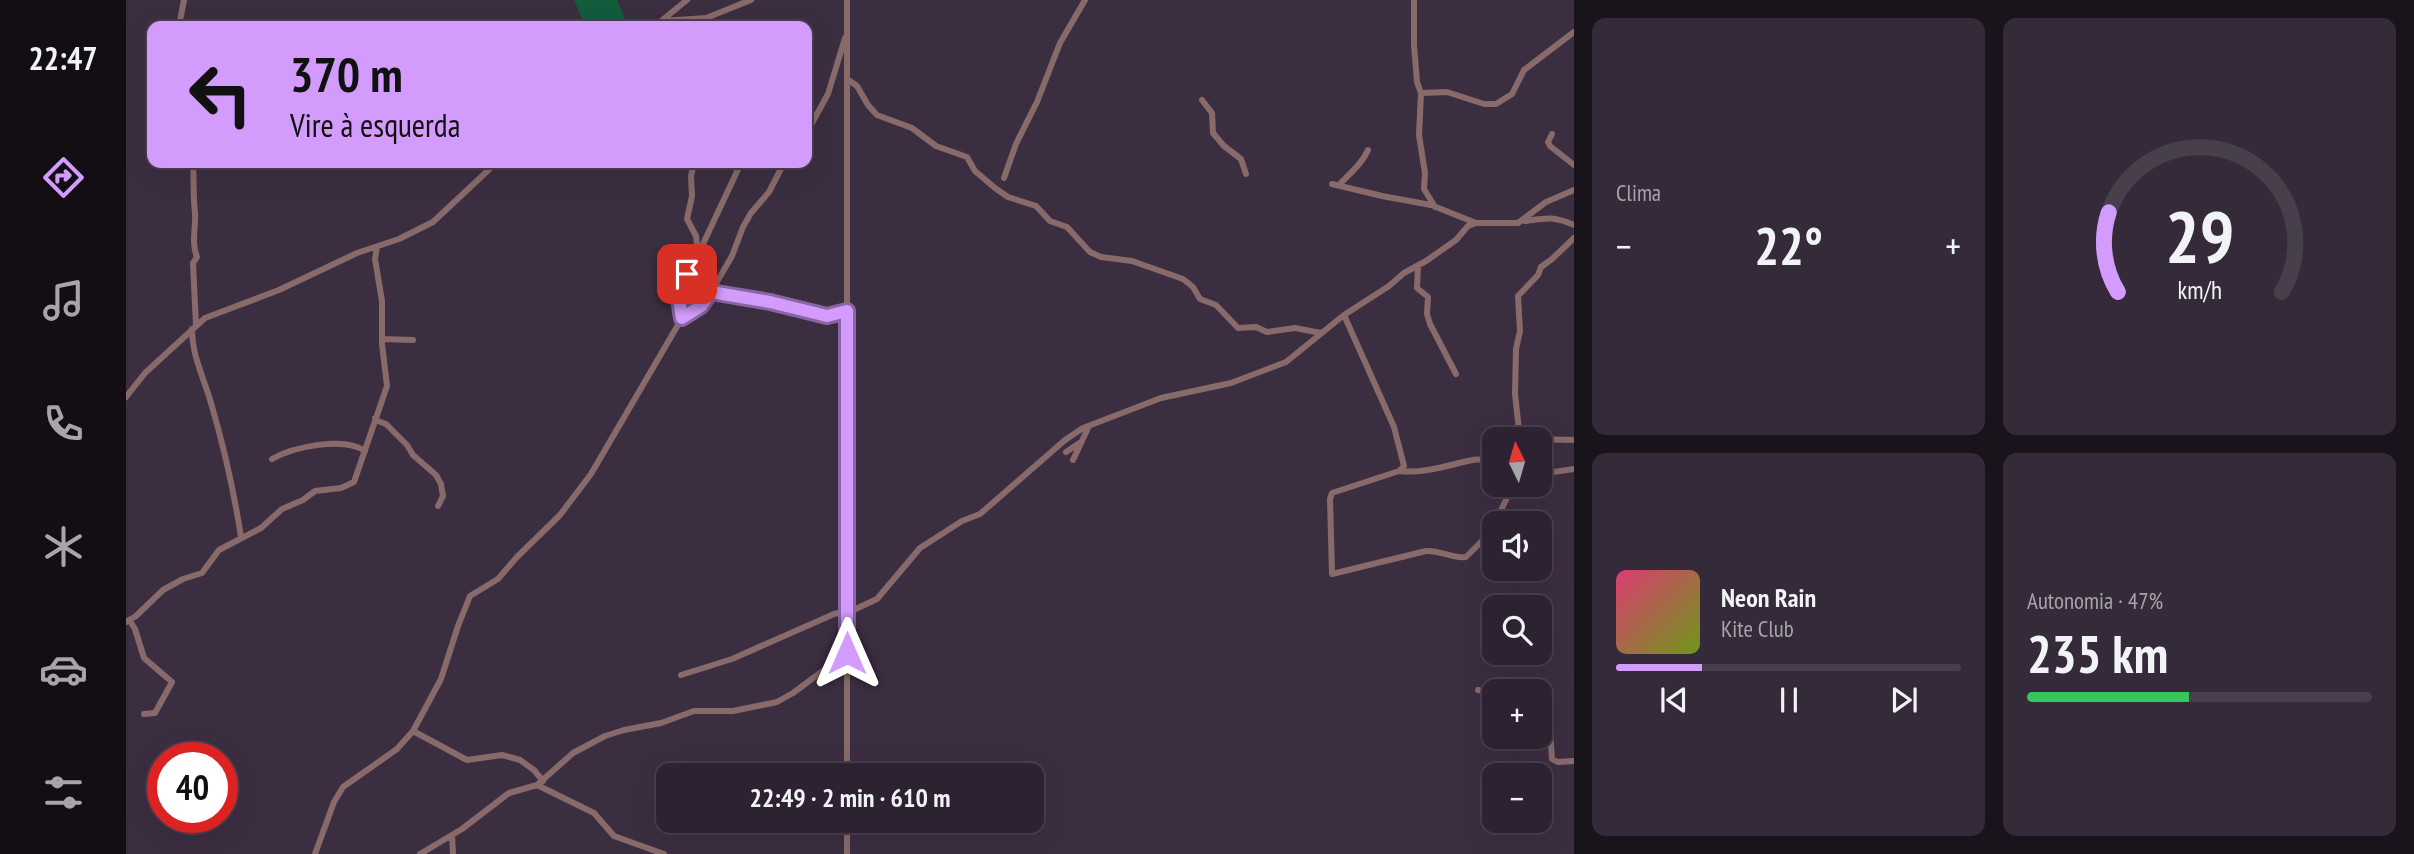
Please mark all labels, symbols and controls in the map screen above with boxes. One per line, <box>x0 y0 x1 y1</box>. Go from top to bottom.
text: 22:47 <box>28 37 98 79</box>
text: 370 m <box>290 42 403 106</box>
icon: left <box>175 49 266 140</box>
text: Vire à esquerda <box>290 104 461 146</box>
icon: directions <box>39 153 88 202</box>
text: Clima <box>1616 178 1661 207</box>
text: 29 <box>2165 189 2234 283</box>
text: 22° <box>1754 212 1823 279</box>
text: − <box>1616 221 1632 270</box>
text: + <box>1945 221 1961 270</box>
pin <box>657 244 717 304</box>
icon: arrive <box>668 255 706 293</box>
text: km/h <box>2177 274 2222 306</box>
icon: music <box>39 276 88 325</box>
icon: phone <box>39 399 88 448</box>
north arrow <box>1482 427 1552 497</box>
map controls <box>1482 427 1552 833</box>
button: sound <box>1482 511 1552 581</box>
icon: climate <box>39 522 88 571</box>
text: Neon Rain <box>1721 581 1816 614</box>
text: Autonomia · 47% <box>2027 586 2163 615</box>
button: search <box>1482 595 1552 665</box>
text: Kite Club <box>1721 614 1794 643</box>
position arrow <box>810 616 884 690</box>
text: 235 km <box>2027 620 2168 687</box>
icon: car <box>39 645 88 694</box>
button: + <box>1482 679 1552 749</box>
icon: previous <box>1655 681 1693 719</box>
icon: pause <box>1770 681 1808 719</box>
icon: next <box>1885 681 1923 719</box>
speed limit sign: 40 <box>147 742 238 833</box>
button: − <box>1482 763 1552 833</box>
icon: filters <box>39 768 88 817</box>
text: 22:49 · 2 min · 610 m <box>750 781 950 814</box>

